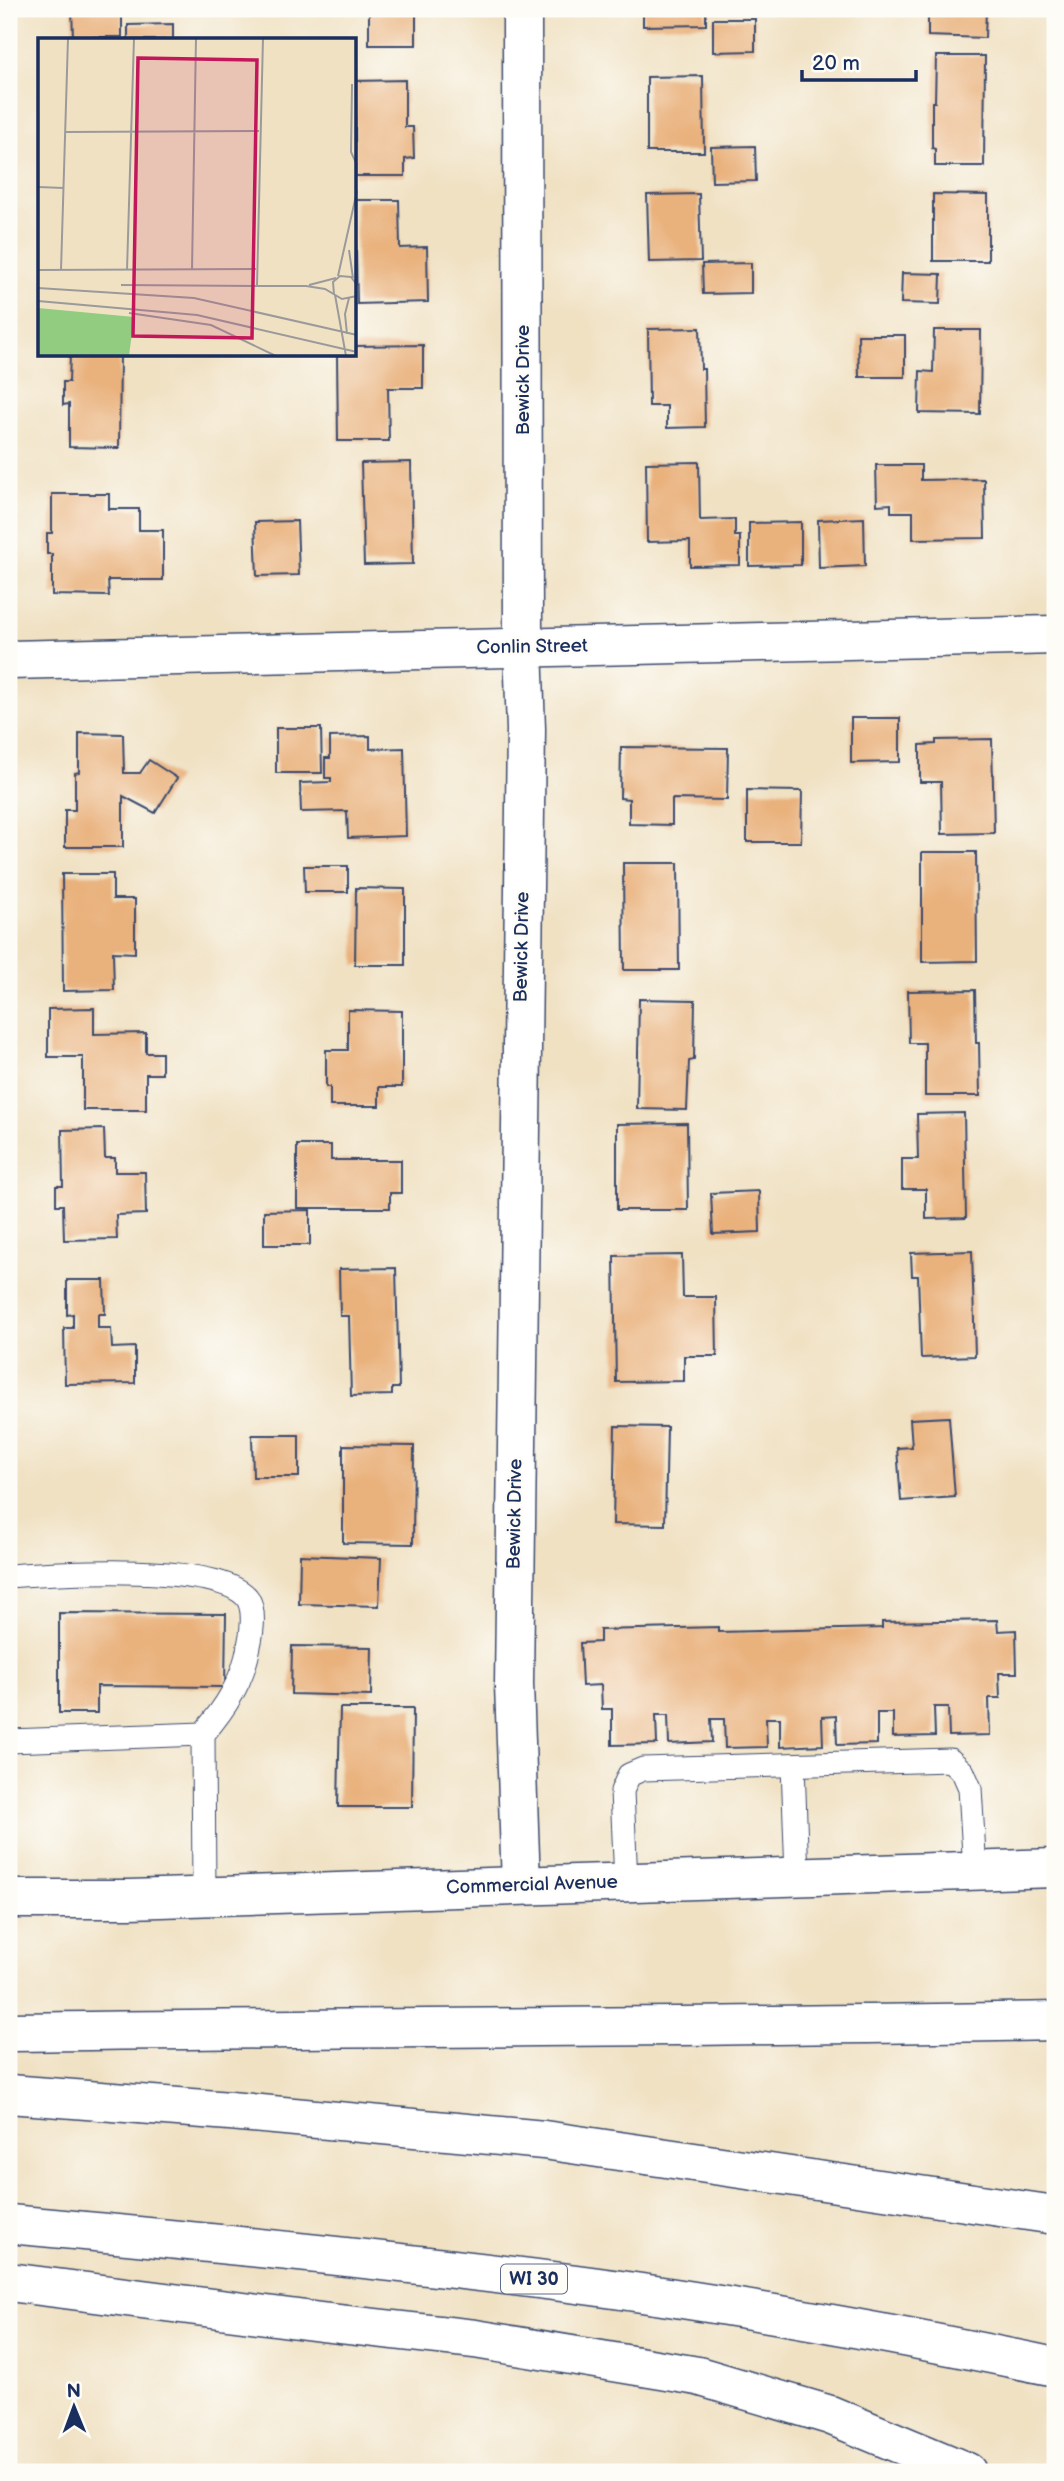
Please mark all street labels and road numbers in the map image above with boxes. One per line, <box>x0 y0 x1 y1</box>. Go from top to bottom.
street label: Bewick Drive <box>512 325 535 435</box>
street label: Conlin Street <box>476 635 588 659</box>
street label: Bewick Drive <box>510 891 534 1003</box>
street label: Bewick Drive <box>503 1458 527 1570</box>
street label: Commercial Avenue <box>446 1871 618 1899</box>
road number: WI 30 <box>501 2264 567 2294</box>

